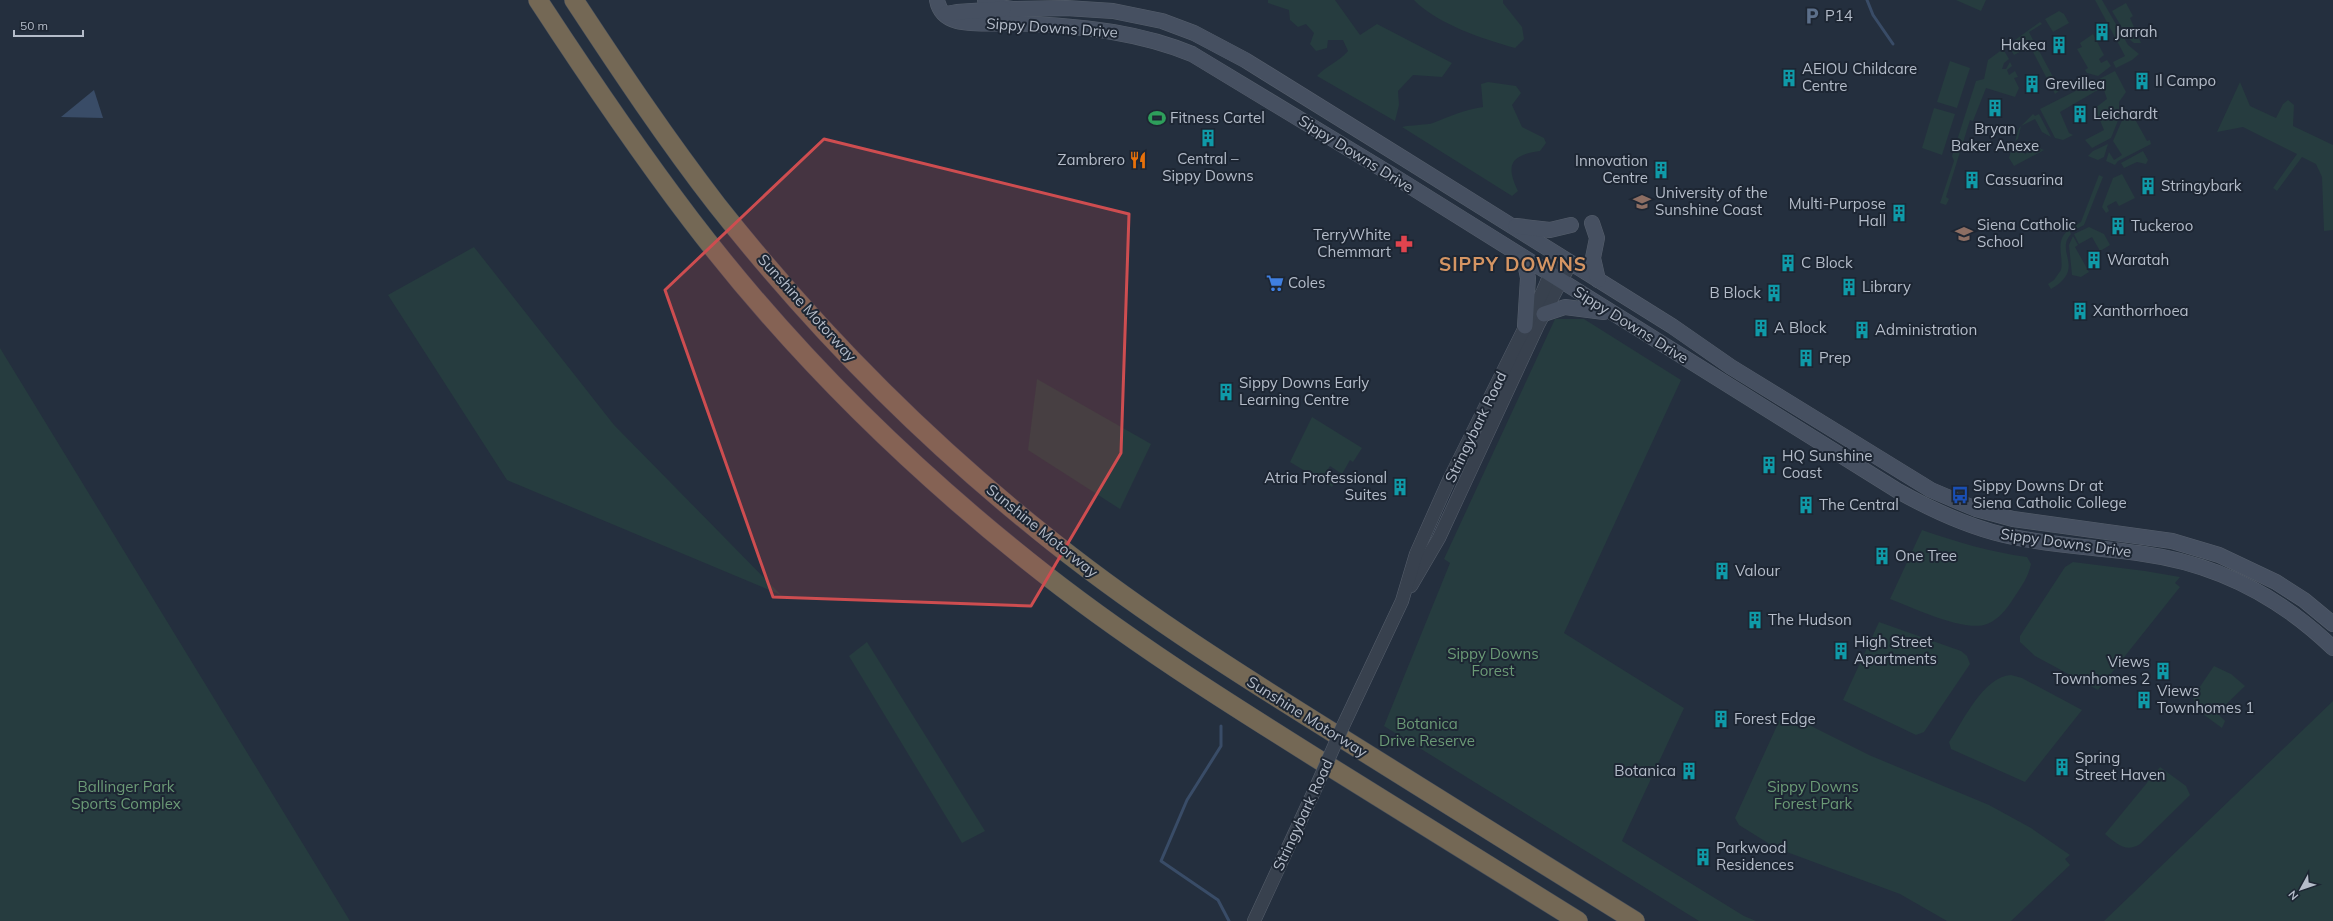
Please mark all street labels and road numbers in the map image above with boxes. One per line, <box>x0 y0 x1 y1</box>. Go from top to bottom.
street label: Sippy Downs Drive <box>986 13 1118 42</box>
street label: Sippy Downs Drive <box>1295 111 1417 197</box>
street label: Sunshine Motorway <box>754 250 861 365</box>
street label: Sippy Downs Drive <box>1570 282 1692 368</box>
street label: Stringybark Road <box>1440 368 1511 485</box>
street label: Sunshine Motorway <box>983 480 1102 582</box>
street label: Sippy Downs Drive <box>2000 524 2133 561</box>
street label: Sunshine Motorway <box>1244 672 1371 761</box>
street label: Stringybark Road <box>1268 756 1337 874</box>

